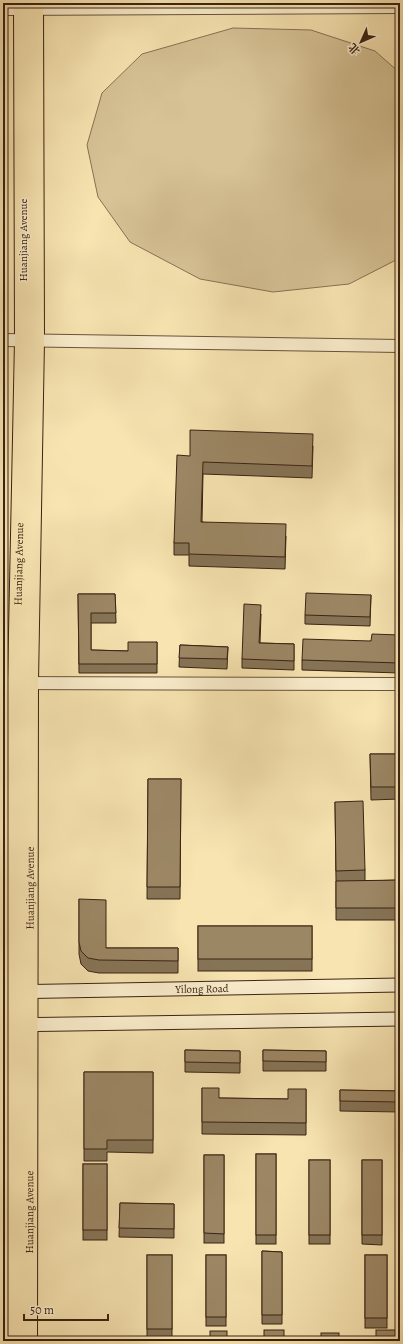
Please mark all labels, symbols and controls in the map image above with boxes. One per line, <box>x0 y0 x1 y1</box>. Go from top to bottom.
north arrow <box>341 22 381 62</box>
text: 北 <box>345 40 363 58</box>
street label: Huanjiang Avenue <box>16 199 31 281</box>
street label: Huanjiang Avenue <box>11 522 27 606</box>
street label: Huanjiang Avenue <box>23 846 38 929</box>
street label: Yilong Road <box>174 981 229 997</box>
street label: Huanjiang Avenue <box>22 1170 37 1253</box>
scale bar <box>24 1296 108 1322</box>
text: 50 m <box>30 1302 54 1318</box>

